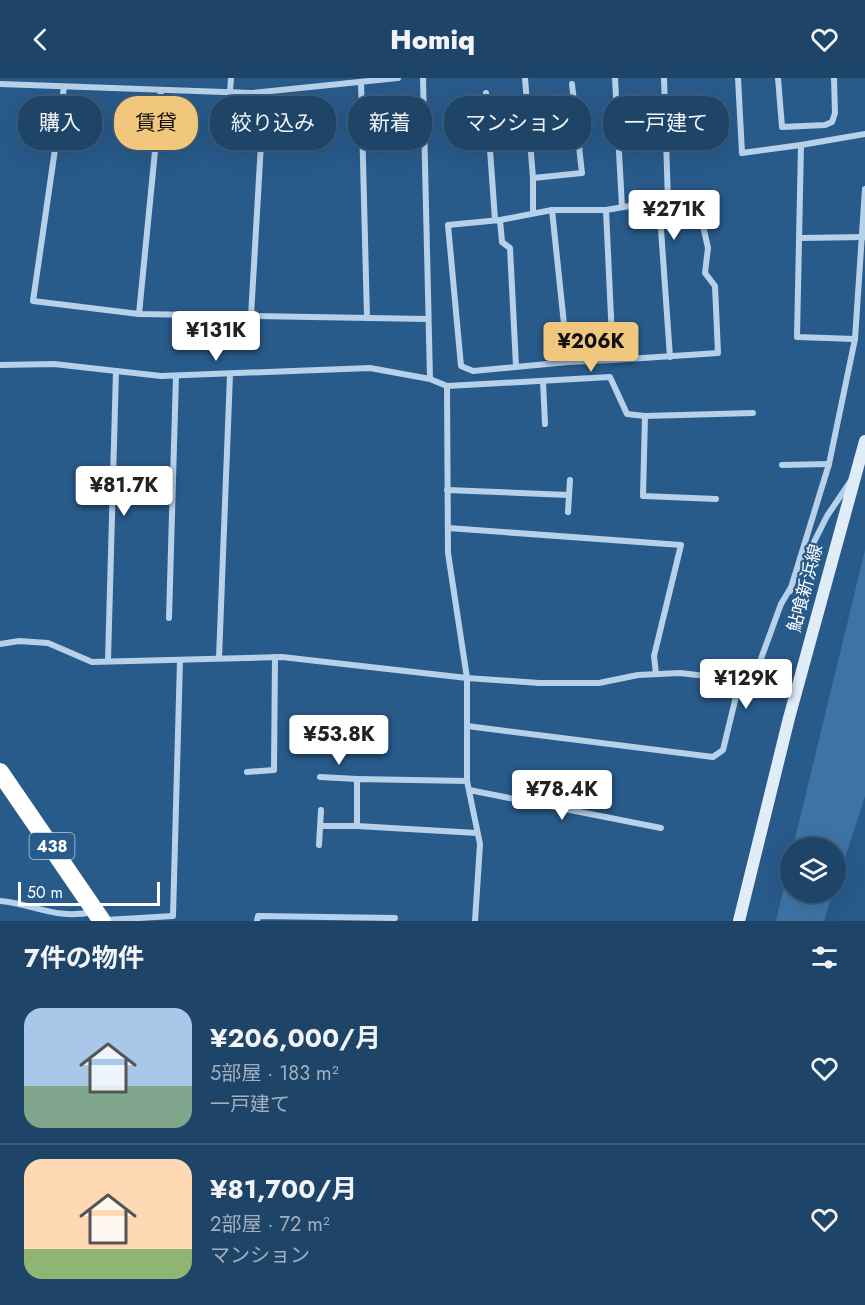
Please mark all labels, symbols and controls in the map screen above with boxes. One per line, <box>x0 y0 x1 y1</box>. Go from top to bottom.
text: Homiq <box>390 20 475 59</box>
icon: back <box>24 23 57 56</box>
icon: heart <box>808 23 841 56</box>
chip: 購入 <box>18 96 102 150</box>
chip: 賃貸 <box>114 96 198 150</box>
chip: 絞り込み <box>210 96 336 150</box>
chip: 新着 <box>348 96 432 150</box>
chip: マンション <box>444 96 591 150</box>
chip: 一戸建て <box>603 96 729 150</box>
pin: ¥271K <box>632 190 716 241</box>
text: ¥271K <box>643 195 705 224</box>
pin: ¥131K <box>174 311 258 362</box>
text: ¥131K <box>186 316 246 345</box>
pin: ¥206K <box>549 322 633 373</box>
text: ¥206K <box>557 327 625 356</box>
pin: ¥81.7K <box>75 466 173 517</box>
text: ¥81.7K <box>90 471 158 500</box>
street label: 鮎喰新浜線 <box>781 541 829 635</box>
pin: ¥129K <box>704 659 788 710</box>
text: ¥129K <box>714 664 778 693</box>
pin: ¥53.8K <box>290 715 388 766</box>
text: ¥53.8K <box>303 720 375 749</box>
pin: ¥78.4K <box>513 770 611 821</box>
text: ¥78.4K <box>526 775 598 804</box>
road number: 438 <box>29 833 74 859</box>
map controls <box>780 837 846 903</box>
button: layers <box>780 837 846 903</box>
scale bar <box>18 879 160 906</box>
text: 50 m <box>27 881 63 904</box>
text: 7件の物件 <box>24 939 144 977</box>
icon: filters <box>808 941 841 974</box>
text: ¥206,000/月 <box>210 1019 381 1057</box>
icon: home <box>72 1032 144 1104</box>
icon: heart <box>808 1052 841 1085</box>
text: 5部屋 · 183 m² <box>210 1059 339 1088</box>
text: 一戸建て <box>210 1090 290 1119</box>
text: ¥81,700/月 <box>210 1170 357 1208</box>
icon: home <box>72 1183 144 1255</box>
icon: heart <box>808 1203 841 1236</box>
text: 2部屋 · 72 m² <box>210 1210 330 1239</box>
text: マンション <box>210 1241 310 1270</box>

